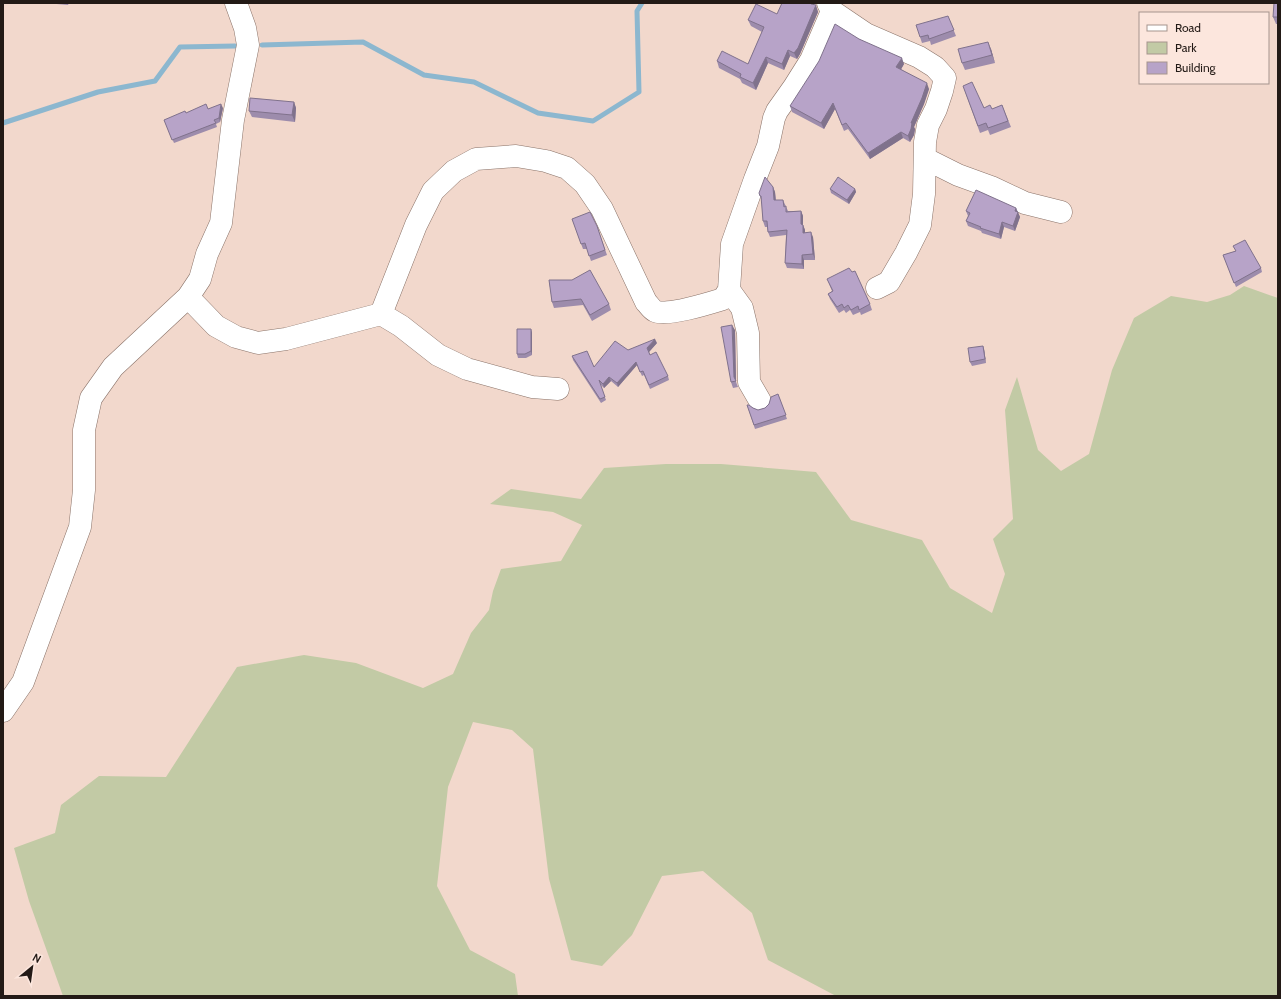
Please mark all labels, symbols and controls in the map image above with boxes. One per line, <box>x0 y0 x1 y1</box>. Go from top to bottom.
legend <box>1139 12 1269 84</box>
text: Road <box>1175 20 1201 35</box>
text: Park <box>1175 40 1197 55</box>
text: Building <box>1175 60 1217 75</box>
north arrow <box>12 947 52 987</box>
text: N <box>30 950 44 966</box>

